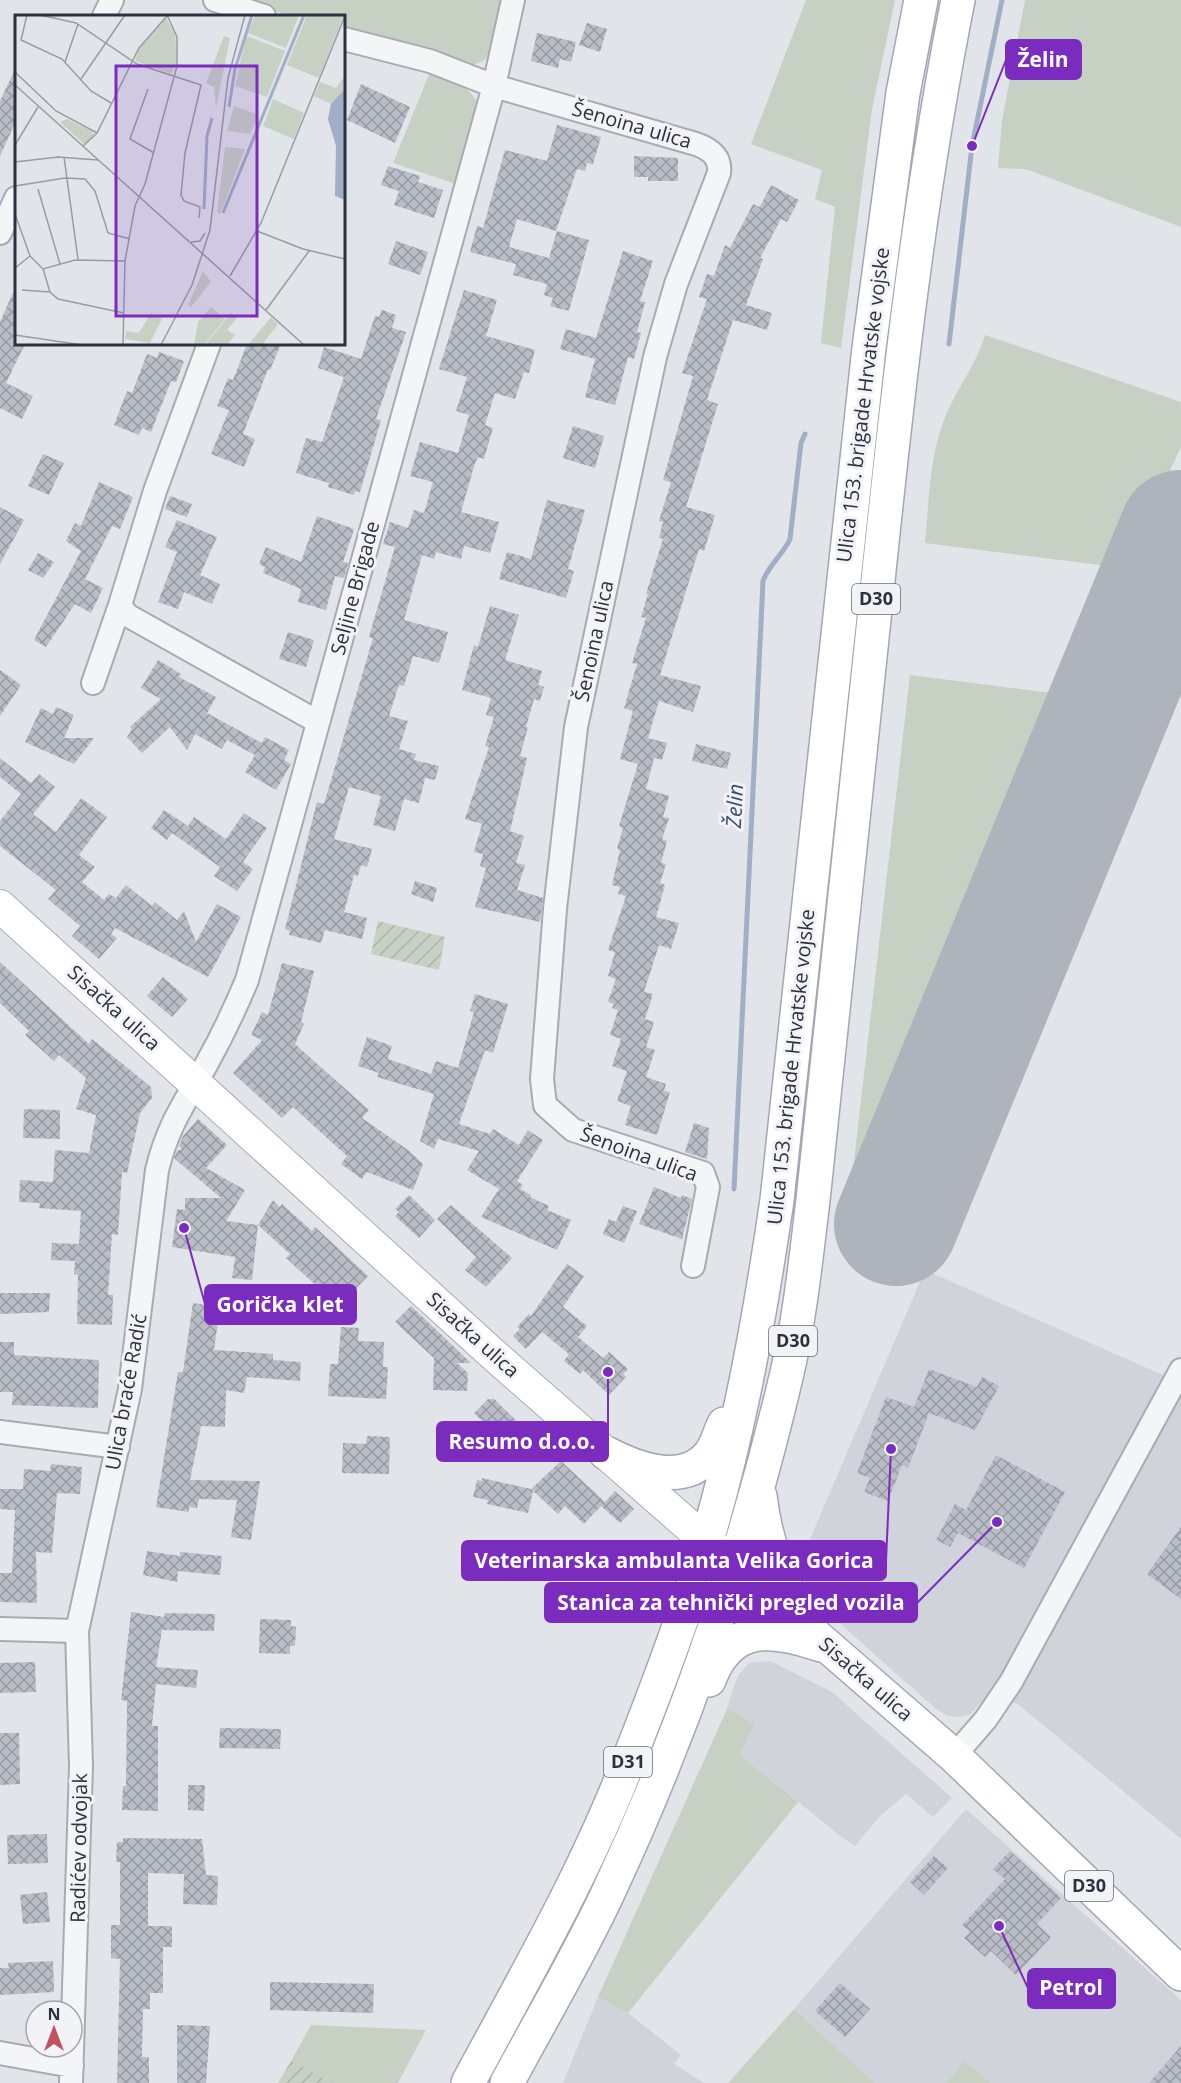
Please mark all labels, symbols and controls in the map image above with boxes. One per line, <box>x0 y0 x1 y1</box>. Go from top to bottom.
inset map <box>15 15 345 345</box>
callout: Želin <box>1006 40 1081 79</box>
text: Želin <box>1017 45 1069 73</box>
street label: Šenoina ulica <box>569 95 695 154</box>
street label: Ulica 153. brigade Hrvatske vojske <box>830 246 895 564</box>
street label: Seljine Brigade <box>324 518 385 658</box>
street label: Šenoina ulica <box>567 578 620 704</box>
road number: D30 <box>852 584 900 614</box>
water label: Želin <box>719 783 749 830</box>
street label: Ulica 153. brigade Hrvatske vojske <box>760 908 821 1226</box>
street label: Sisačka ulica <box>62 959 167 1057</box>
street label: Šenoina ulica <box>577 1120 702 1187</box>
callout: Gorička klet <box>205 1285 356 1324</box>
street label: Sisačka ulica <box>421 1286 526 1384</box>
text: Gorička klet <box>216 1290 344 1318</box>
street label: Ulica braće Radić <box>98 1312 153 1472</box>
road number: D30 <box>769 1326 817 1356</box>
callout: Resumo d.o.o. <box>437 1422 608 1461</box>
text: Resumo d.o.o. <box>449 1427 595 1455</box>
callout: Veterinarska ambulanta Velika Gorica <box>462 1541 886 1580</box>
text: Veterinarska ambulanta Velika Gorica <box>474 1546 874 1574</box>
callout: Stanica za tehnički pregled vozila <box>545 1583 917 1622</box>
text: Stanica za tehnički pregled vozila <box>557 1588 905 1616</box>
street label: Sisačka ulica <box>814 1630 919 1727</box>
road number: D31 <box>604 1747 652 1777</box>
street label: Radićev odvojak <box>64 1772 93 1923</box>
road number: D30 <box>1065 1871 1113 1901</box>
callout: Petrol <box>1028 1969 1115 2008</box>
text: Petrol <box>1039 1973 1103 2001</box>
north arrow <box>24 1999 84 2059</box>
text: N <box>47 2003 61 2025</box>

